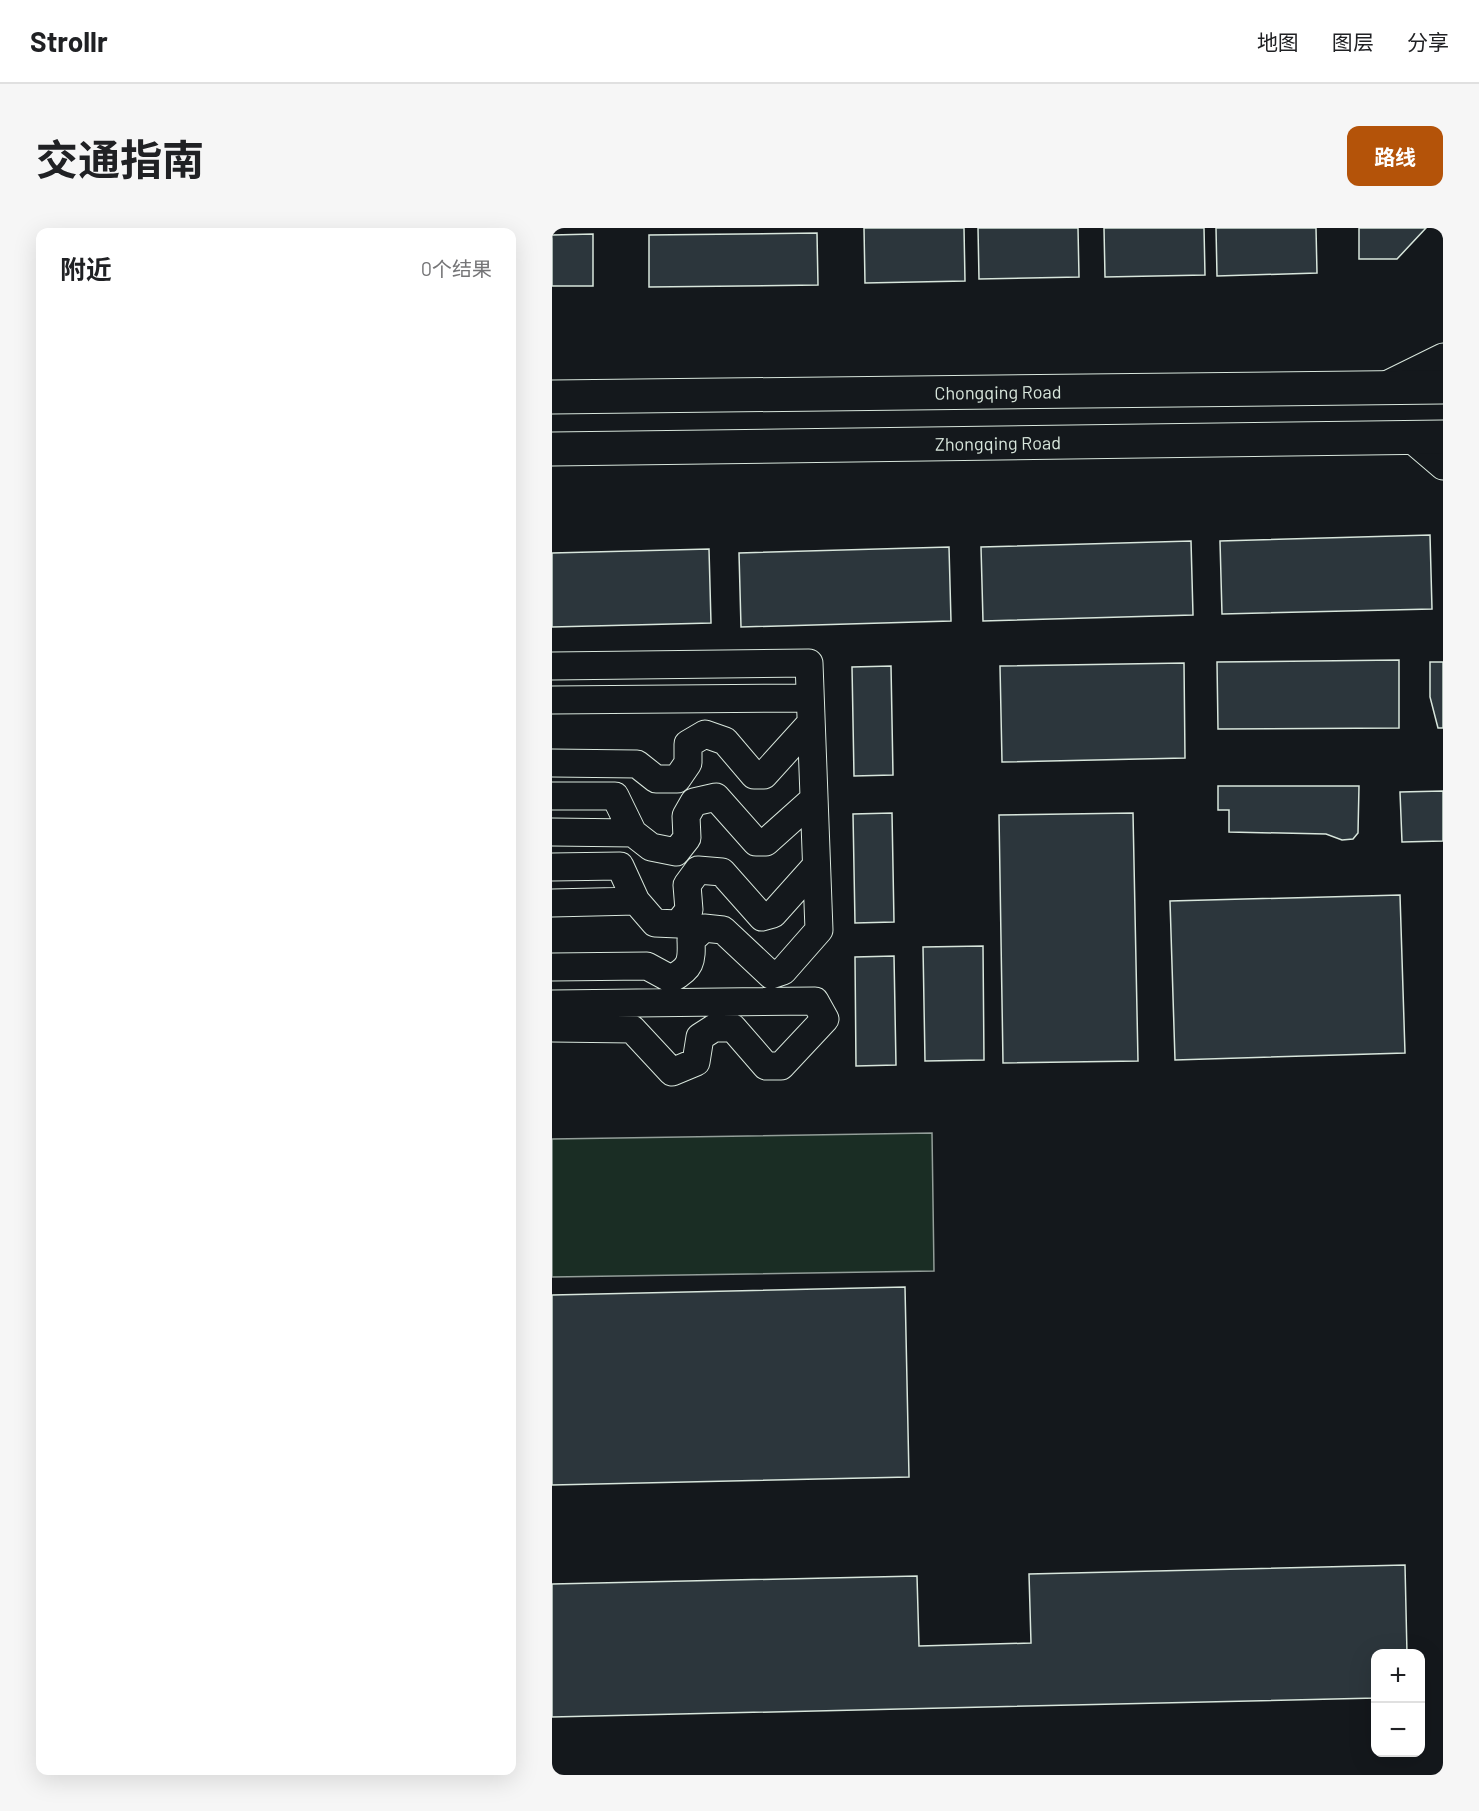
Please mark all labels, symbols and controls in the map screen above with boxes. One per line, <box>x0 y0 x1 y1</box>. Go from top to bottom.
text: Strollr <box>30 24 108 58</box>
text: 地图 <box>1257 29 1299 54</box>
text: 图层 <box>1332 29 1374 54</box>
text: 分享 <box>1407 29 1449 54</box>
button: 路线 <box>1347 126 1443 186</box>
text: 交通指南 <box>36 133 204 183</box>
text: 附近 <box>60 253 112 284</box>
text: 0个结果 <box>421 256 492 280</box>
street label: Chongqing Road <box>934 380 1062 404</box>
street label: Zhongqing Road <box>935 431 1061 455</box>
map controls <box>1371 1649 1425 1757</box>
button: + <box>1371 1649 1425 1703</box>
button: − <box>1371 1703 1425 1757</box>

